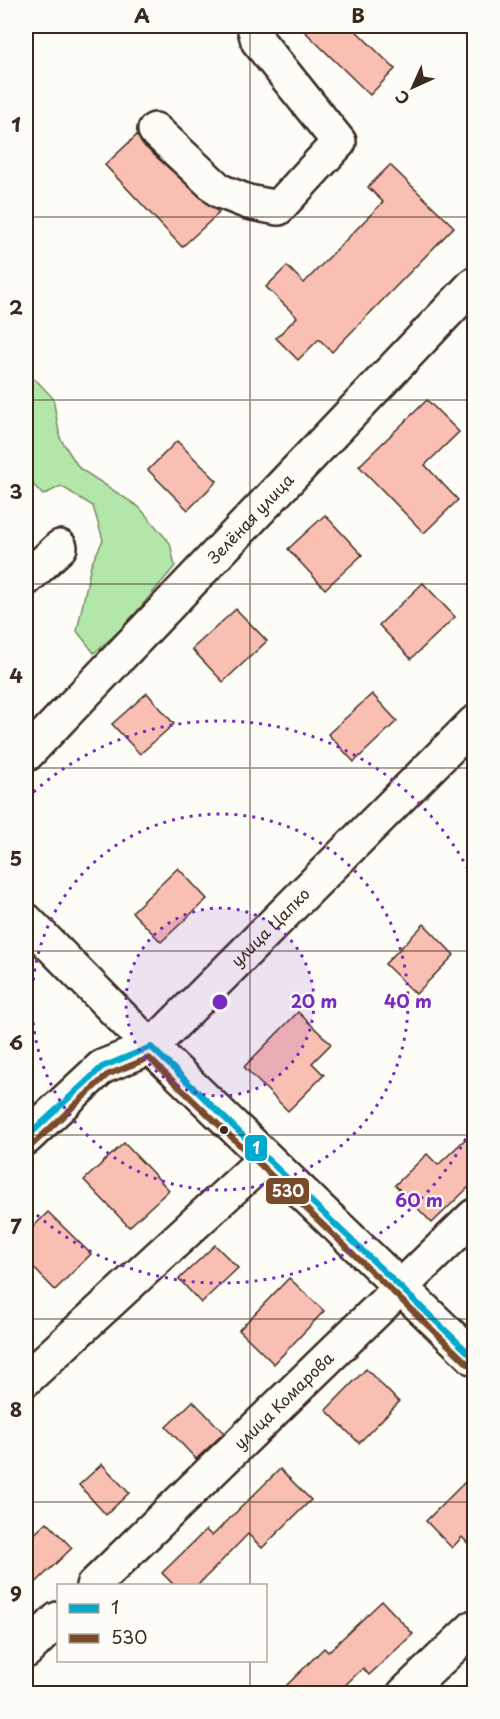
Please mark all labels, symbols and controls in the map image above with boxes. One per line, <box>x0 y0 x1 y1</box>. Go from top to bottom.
text: A <box>134 0 150 30</box>
text: B <box>351 0 365 30</box>
north arrow <box>383 57 443 117</box>
text: С <box>389 86 414 111</box>
text: 1 <box>11 109 21 139</box>
text: 2 <box>9 292 23 322</box>
street label: Зелёная улица <box>201 468 299 568</box>
text: 3 <box>9 476 23 506</box>
text: 4 <box>9 660 23 690</box>
text: 5 <box>10 843 22 873</box>
street label: улица Цапко <box>225 881 315 972</box>
text: 20 m <box>291 987 337 1014</box>
text: 40 m <box>384 987 432 1014</box>
centre of rings <box>210 992 230 1012</box>
text: 6 <box>9 1027 23 1057</box>
unlabelled marker <box>218 1124 230 1136</box>
line badge: 1 <box>244 1134 268 1162</box>
text: 1 <box>252 1135 260 1159</box>
line badge: 530 <box>265 1177 310 1205</box>
text: 530 <box>272 1178 304 1202</box>
text: 60 m <box>395 1186 443 1213</box>
text: 7 <box>10 1211 22 1241</box>
street label: улица Комарова <box>228 1346 338 1454</box>
text: 8 <box>10 1394 22 1424</box>
text: 9 <box>10 1578 22 1608</box>
legend <box>57 1584 267 1662</box>
text: 1 <box>111 1593 119 1620</box>
text: 530 <box>111 1623 147 1650</box>

